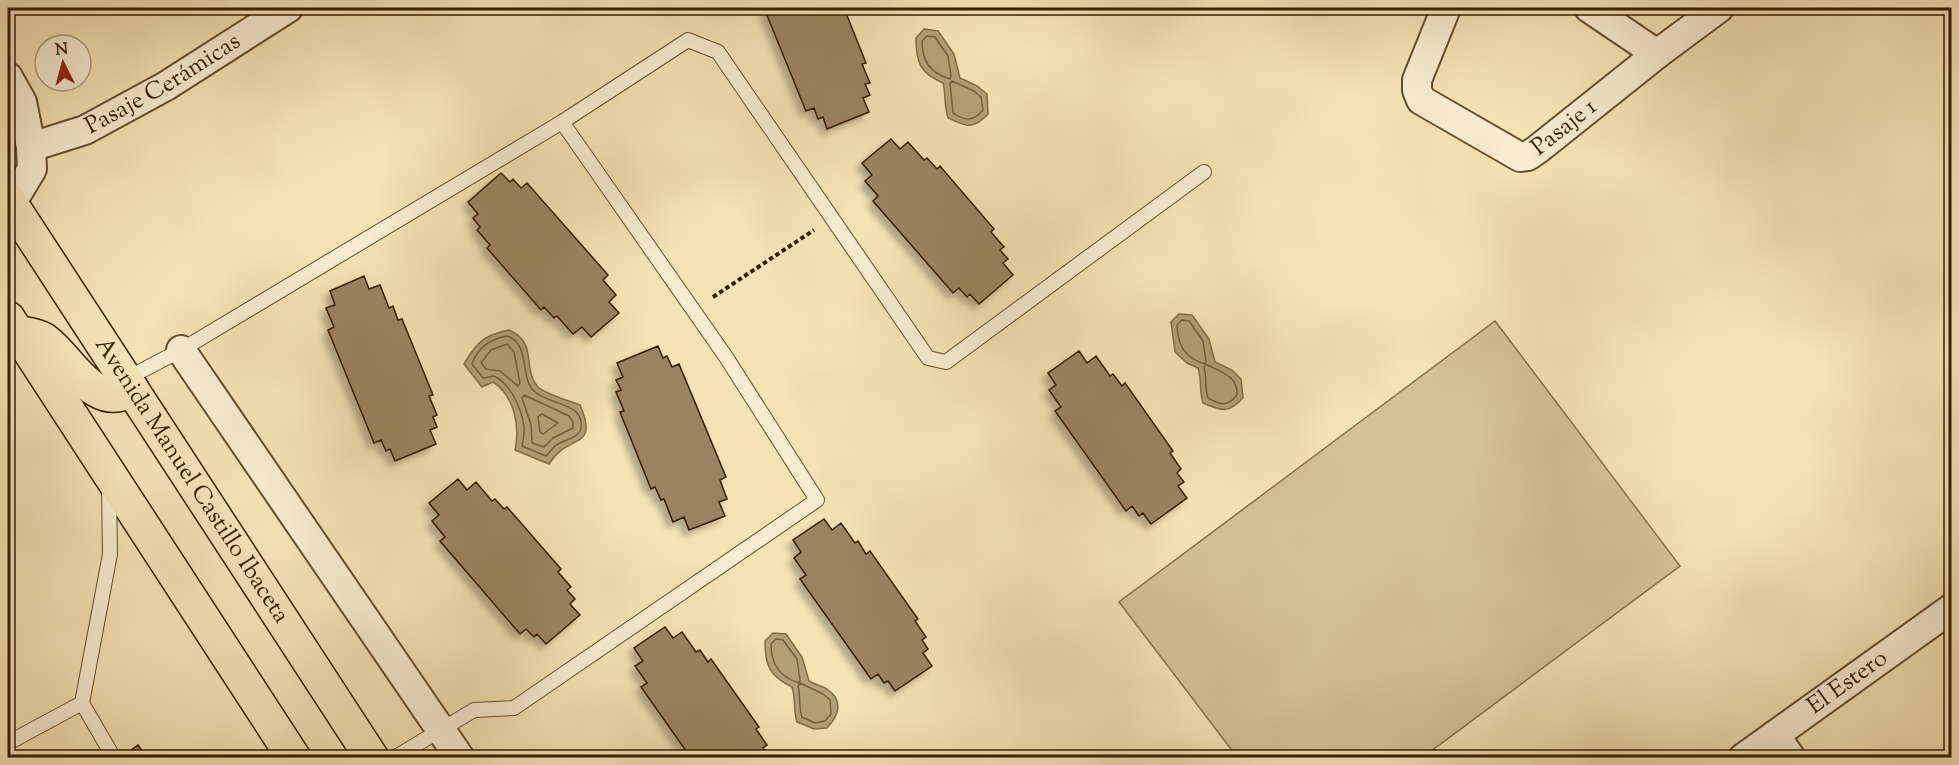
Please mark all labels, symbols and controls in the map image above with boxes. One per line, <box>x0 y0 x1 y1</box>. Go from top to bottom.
street label: Pasaje Cerámicas <box>79 25 248 144</box>
north arrow <box>33 33 93 93</box>
text: N <box>54 38 69 63</box>
street label: Pasaje 1 <box>1524 91 1605 165</box>
street label: Avenida Manuel Castillo Ibaceta <box>86 331 297 630</box>
street label: El Estero <box>1801 642 1895 723</box>

